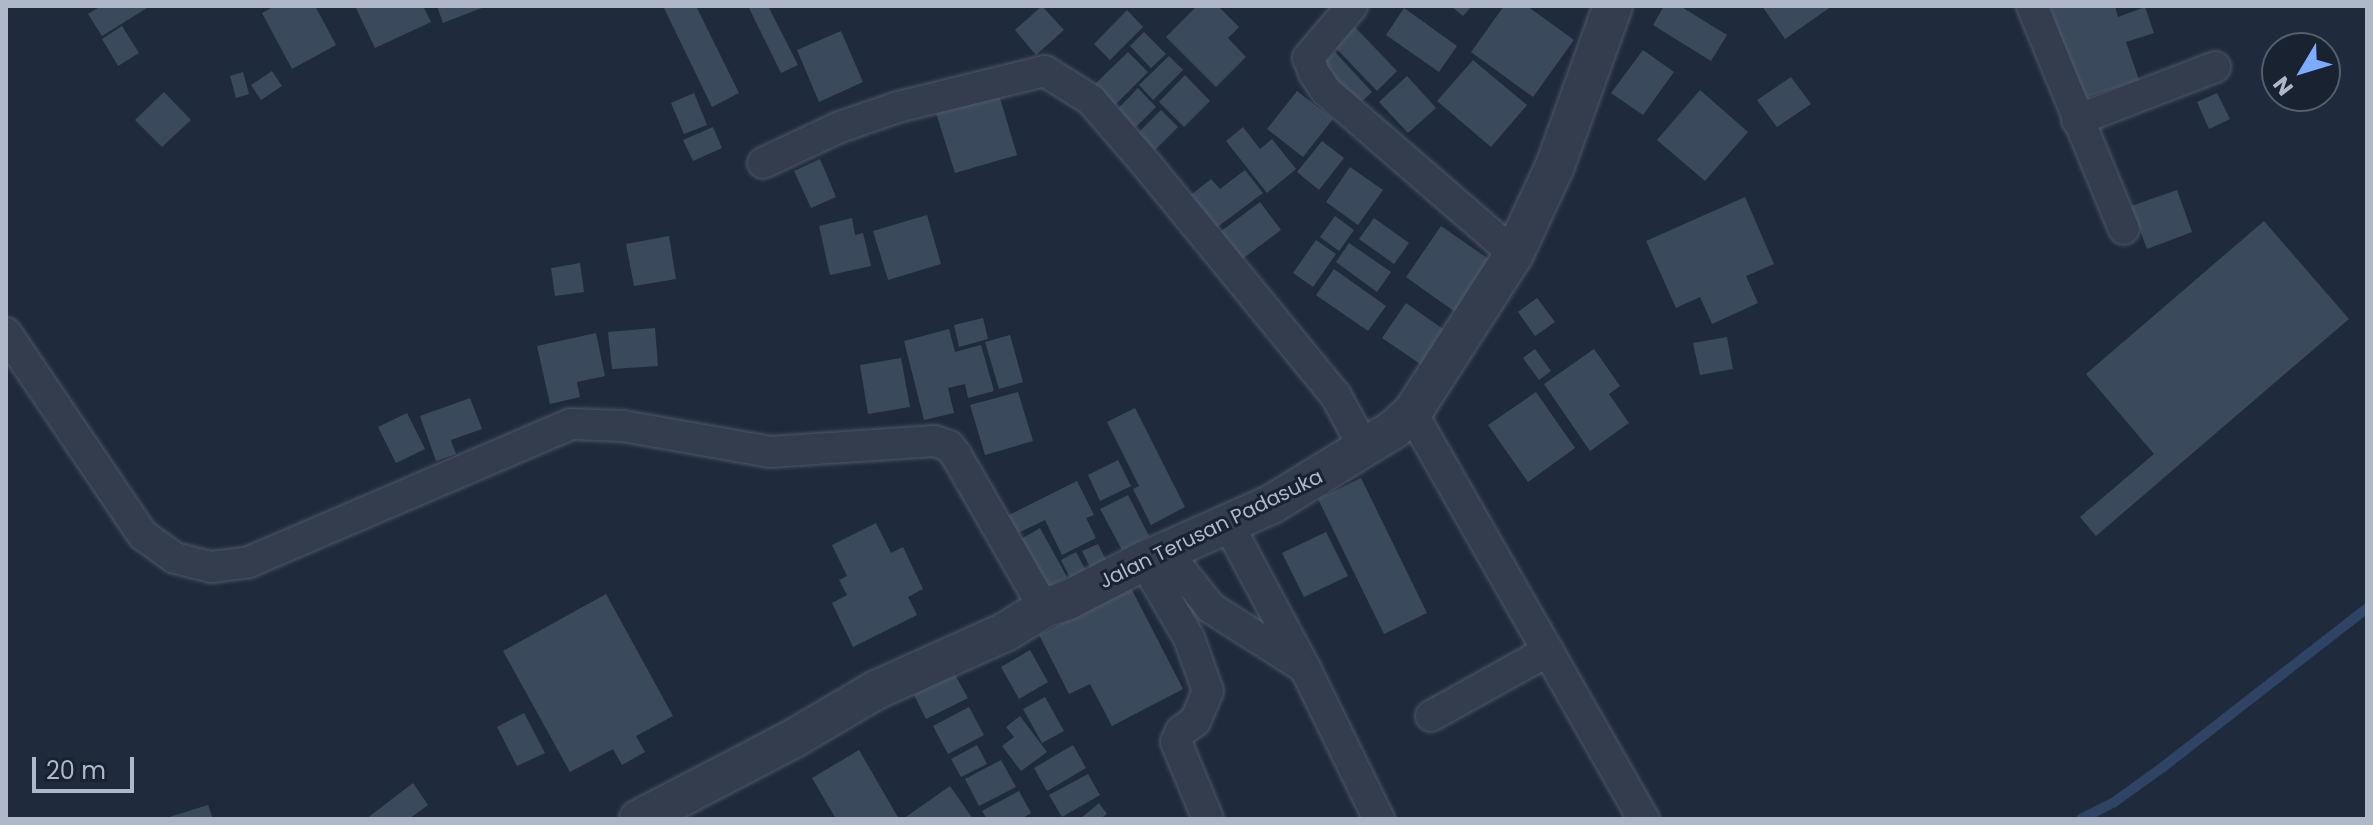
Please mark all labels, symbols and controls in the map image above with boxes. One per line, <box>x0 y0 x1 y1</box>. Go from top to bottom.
north arrow <box>2261 32 2341 112</box>
text: N <box>2266 70 2301 102</box>
street label: Jalan Terusan Padasuka <box>1095 464 1327 594</box>
scale bar <box>36 741 138 791</box>
text: 20 m <box>46 754 106 787</box>

